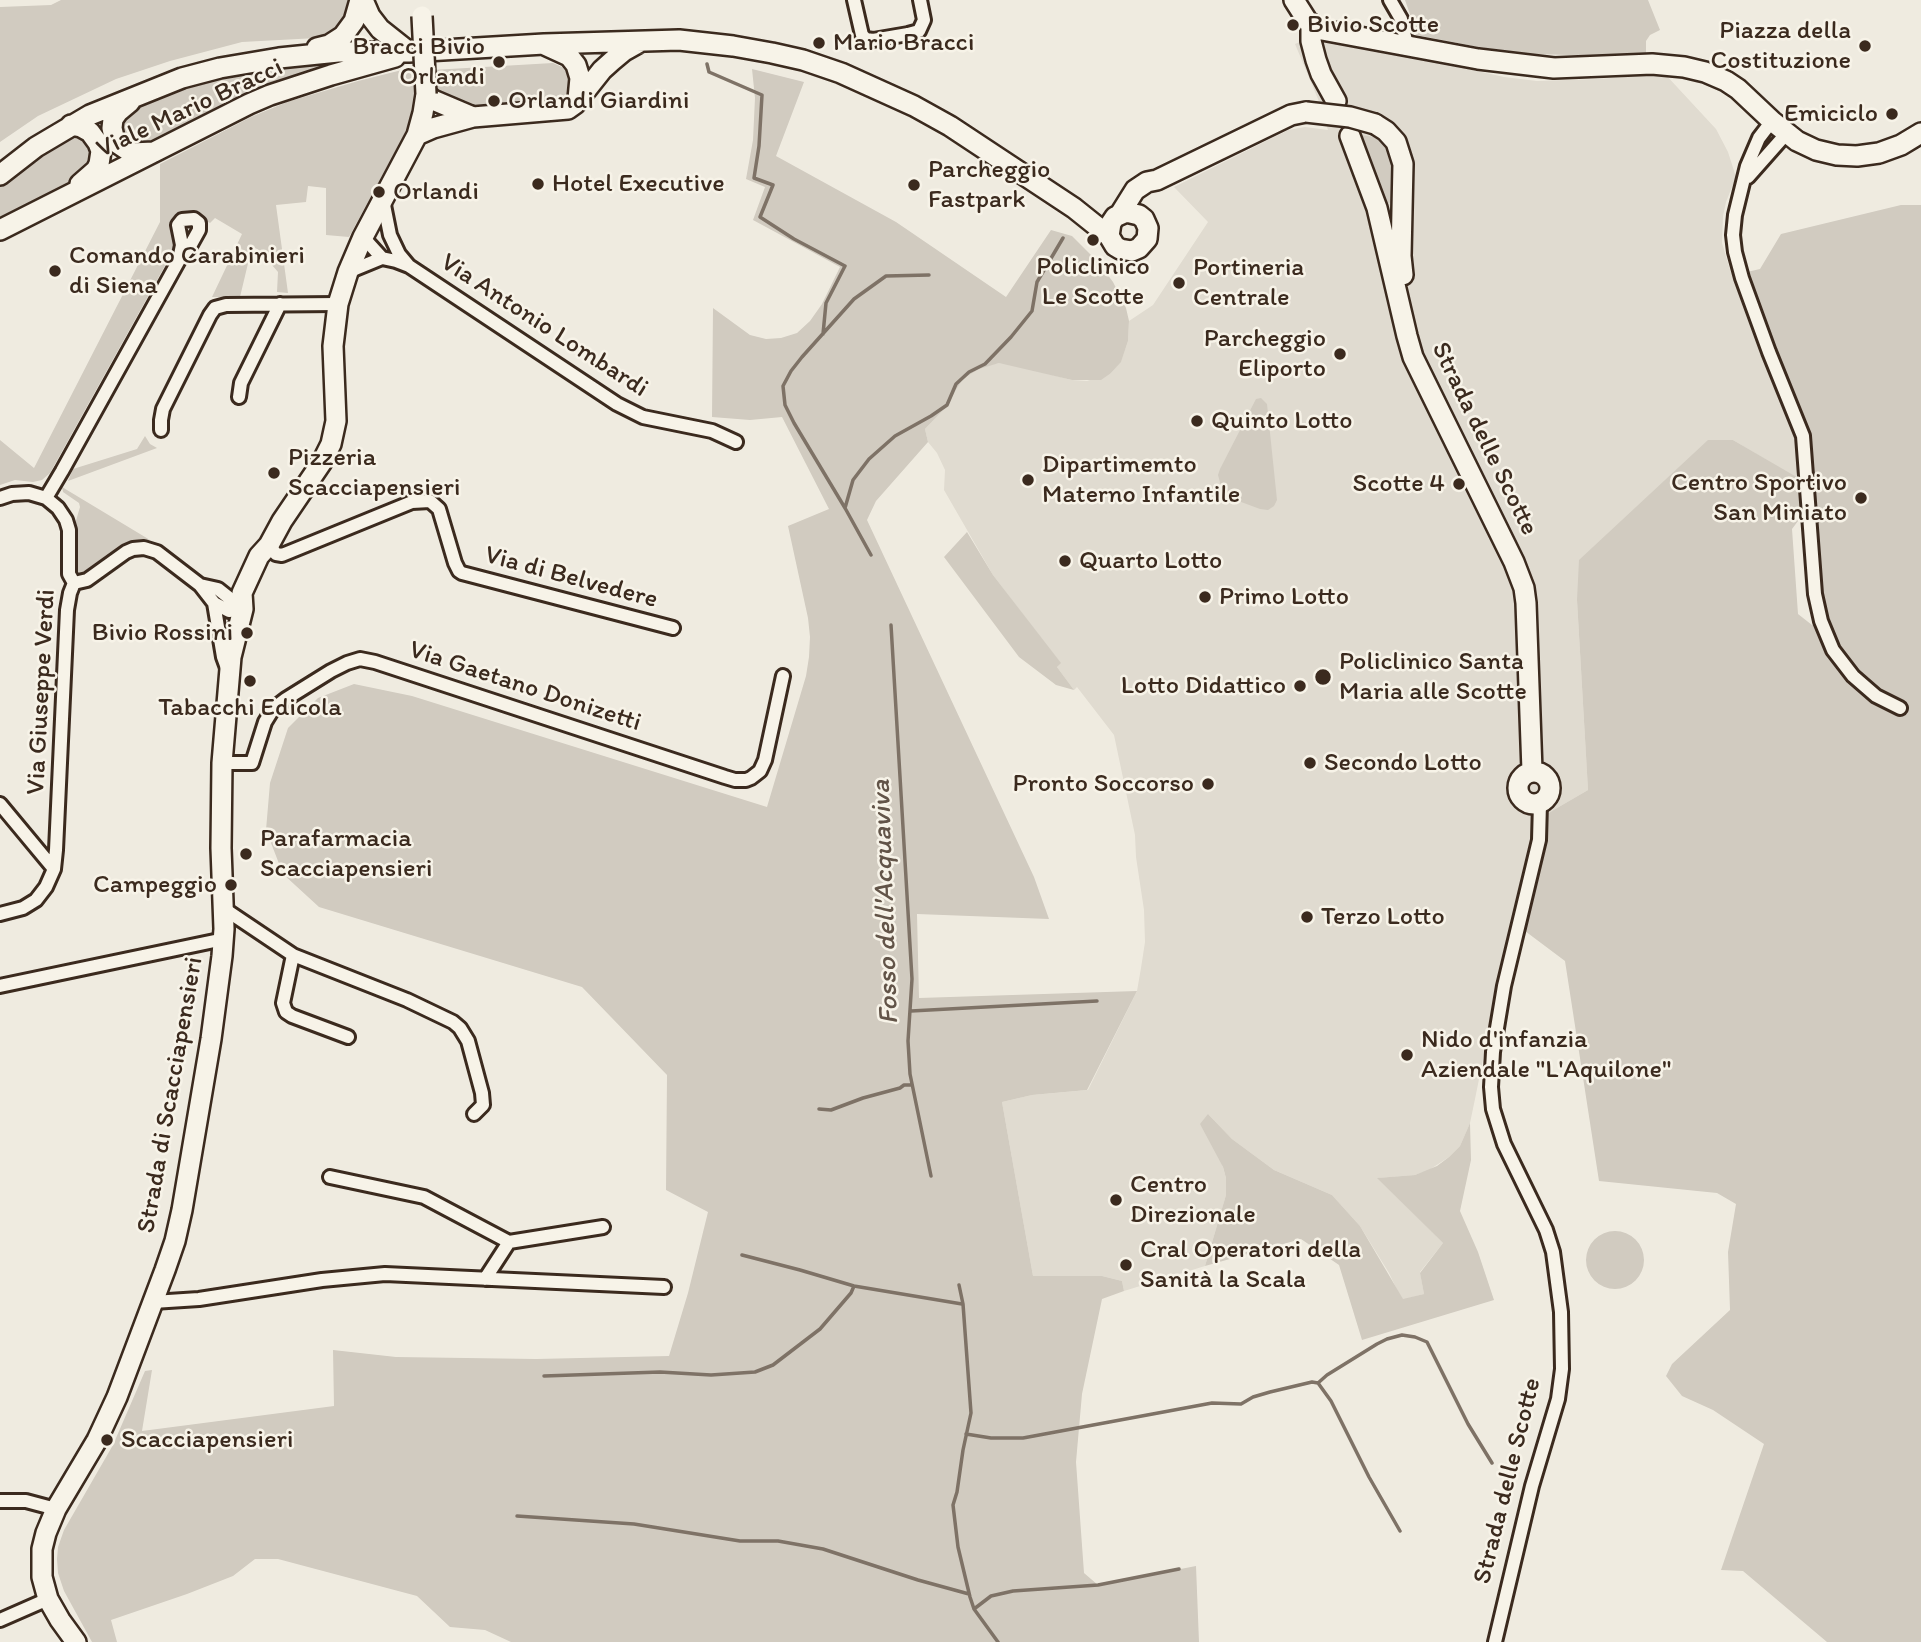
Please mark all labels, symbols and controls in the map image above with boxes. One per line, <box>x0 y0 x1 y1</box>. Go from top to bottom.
place label: Bivio Scotte <box>1307 9 1439 41</box>
place label: Piazza della Costituzione <box>1710 15 1851 76</box>
marker: Bivio Scotte <box>1285 17 1301 33</box>
place label: Mario Bracci <box>833 27 974 59</box>
place label: Bracci Bivio Orlandi <box>352 31 485 92</box>
marker: Mario Bracci <box>811 35 827 51</box>
marker: Piazza della Costituzione <box>1857 38 1873 54</box>
street label: Viale Mario Bracci <box>92 52 288 166</box>
marker: Bracci Bivio Orlandi <box>491 54 507 70</box>
place label: Orlandi Giardini <box>508 85 689 117</box>
marker: Orlandi Giardini <box>486 93 502 109</box>
place label: Emiciclo <box>1784 98 1878 130</box>
marker: Emiciclo <box>1884 106 1900 122</box>
place label: Parcheggio Fastpark <box>928 154 1050 216</box>
place label: Hotel Executive <box>552 168 725 200</box>
place label: Orlandi <box>393 176 479 208</box>
marker: Hotel Executive <box>530 176 546 192</box>
marker: Parcheggio Fastpark <box>906 177 922 193</box>
marker: Orlandi <box>371 184 387 200</box>
marker: Policlinico Le Scotte <box>1085 232 1101 248</box>
place label: Comando Carabinieri di Siena <box>69 240 305 302</box>
street label: Via Antonio Lombardi <box>434 247 654 405</box>
place label: Policlinico Le Scotte <box>1036 251 1150 312</box>
place label: Portineria Centrale <box>1193 252 1304 314</box>
marker: Comando Carabinieri di Siena <box>47 263 63 279</box>
marker: Portineria Centrale <box>1171 275 1187 291</box>
place label: Parcheggio Eliporto <box>1204 323 1326 384</box>
street label: Strada delle Scotte <box>1424 337 1544 541</box>
marker: Parcheggio Eliporto <box>1332 346 1348 362</box>
place label: Quinto Lotto <box>1211 405 1353 437</box>
marker: Quinto Lotto <box>1189 413 1205 429</box>
place label: Pizzeria Scacciapensieri <box>288 442 460 504</box>
place label: Dipartimemto Materno Infantile <box>1042 449 1240 510</box>
marker: Pizzeria Scacciapensieri <box>266 465 282 481</box>
place label: Centro Sportivo San Miniato <box>1671 467 1847 528</box>
place label: Scotte 4 <box>1353 468 1445 500</box>
marker: Dipartimemto Materno Infantile <box>1020 472 1036 488</box>
marker: Scotte 4 <box>1451 476 1467 492</box>
marker: Centro Sportivo San Miniato <box>1853 490 1869 506</box>
street label: Via di Belvedere <box>481 540 661 616</box>
place label: Quarto Lotto <box>1079 545 1222 577</box>
marker: Quarto Lotto <box>1057 553 1073 569</box>
place label: Primo Lotto <box>1219 581 1349 613</box>
street label: Via Giuseppe Verdi <box>21 588 63 796</box>
marker: Primo Lotto <box>1197 589 1213 605</box>
place label: Bivio Rossini <box>92 617 233 649</box>
marker: Bivio Rossini <box>239 625 255 641</box>
street label: Via Gaetano Donizetti <box>405 635 645 739</box>
place label: Policlinico Santa Maria alle Scotte <box>1339 646 1527 708</box>
marker: Policlinico Santa Maria alle Scotte <box>1313 667 1333 687</box>
place label: Lotto Didattico <box>1121 670 1286 702</box>
marker: Tabacchi Edicola <box>242 673 258 689</box>
marker: Lotto Didattico <box>1292 678 1308 694</box>
place label: Tabacchi Edicola <box>158 692 342 724</box>
place label: Secondo Lotto <box>1324 747 1482 779</box>
marker: Secondo Lotto <box>1302 755 1318 771</box>
place label: Pronto Soccorso <box>1013 768 1194 800</box>
marker: Pronto Soccorso <box>1200 776 1216 792</box>
water label: Fosso dell'Acquaviva <box>865 779 907 1025</box>
place label: Parafarmacia Scacciapensieri <box>260 823 432 884</box>
marker: Parafarmacia Scacciapensieri <box>238 846 254 862</box>
place label: Campeggio <box>93 869 217 901</box>
marker: Campeggio <box>223 877 239 893</box>
place label: Terzo Lotto <box>1321 901 1445 933</box>
marker: Terzo Lotto <box>1299 909 1315 925</box>
street label: Strada di Scacciapensieri <box>131 955 211 1235</box>
place label: Nido d'infanzia Aziendale "L'Aquilone" <box>1421 1024 1671 1086</box>
marker: Nido d'infanzia Aziendale "L'Aquilone" <box>1399 1047 1415 1063</box>
place label: Centro Direzionale <box>1130 1169 1256 1230</box>
marker: Centro Direzionale <box>1108 1192 1124 1208</box>
place label: Cral Operatori della Sanità la Scala <box>1140 1234 1361 1296</box>
marker: Cral Operatori della Sanità la Scala <box>1118 1257 1134 1273</box>
street label: Strada delle Scotte <box>1467 1375 1549 1587</box>
place label: Scacciapensieri <box>121 1424 293 1456</box>
marker: Scacciapensieri <box>99 1432 115 1448</box>

